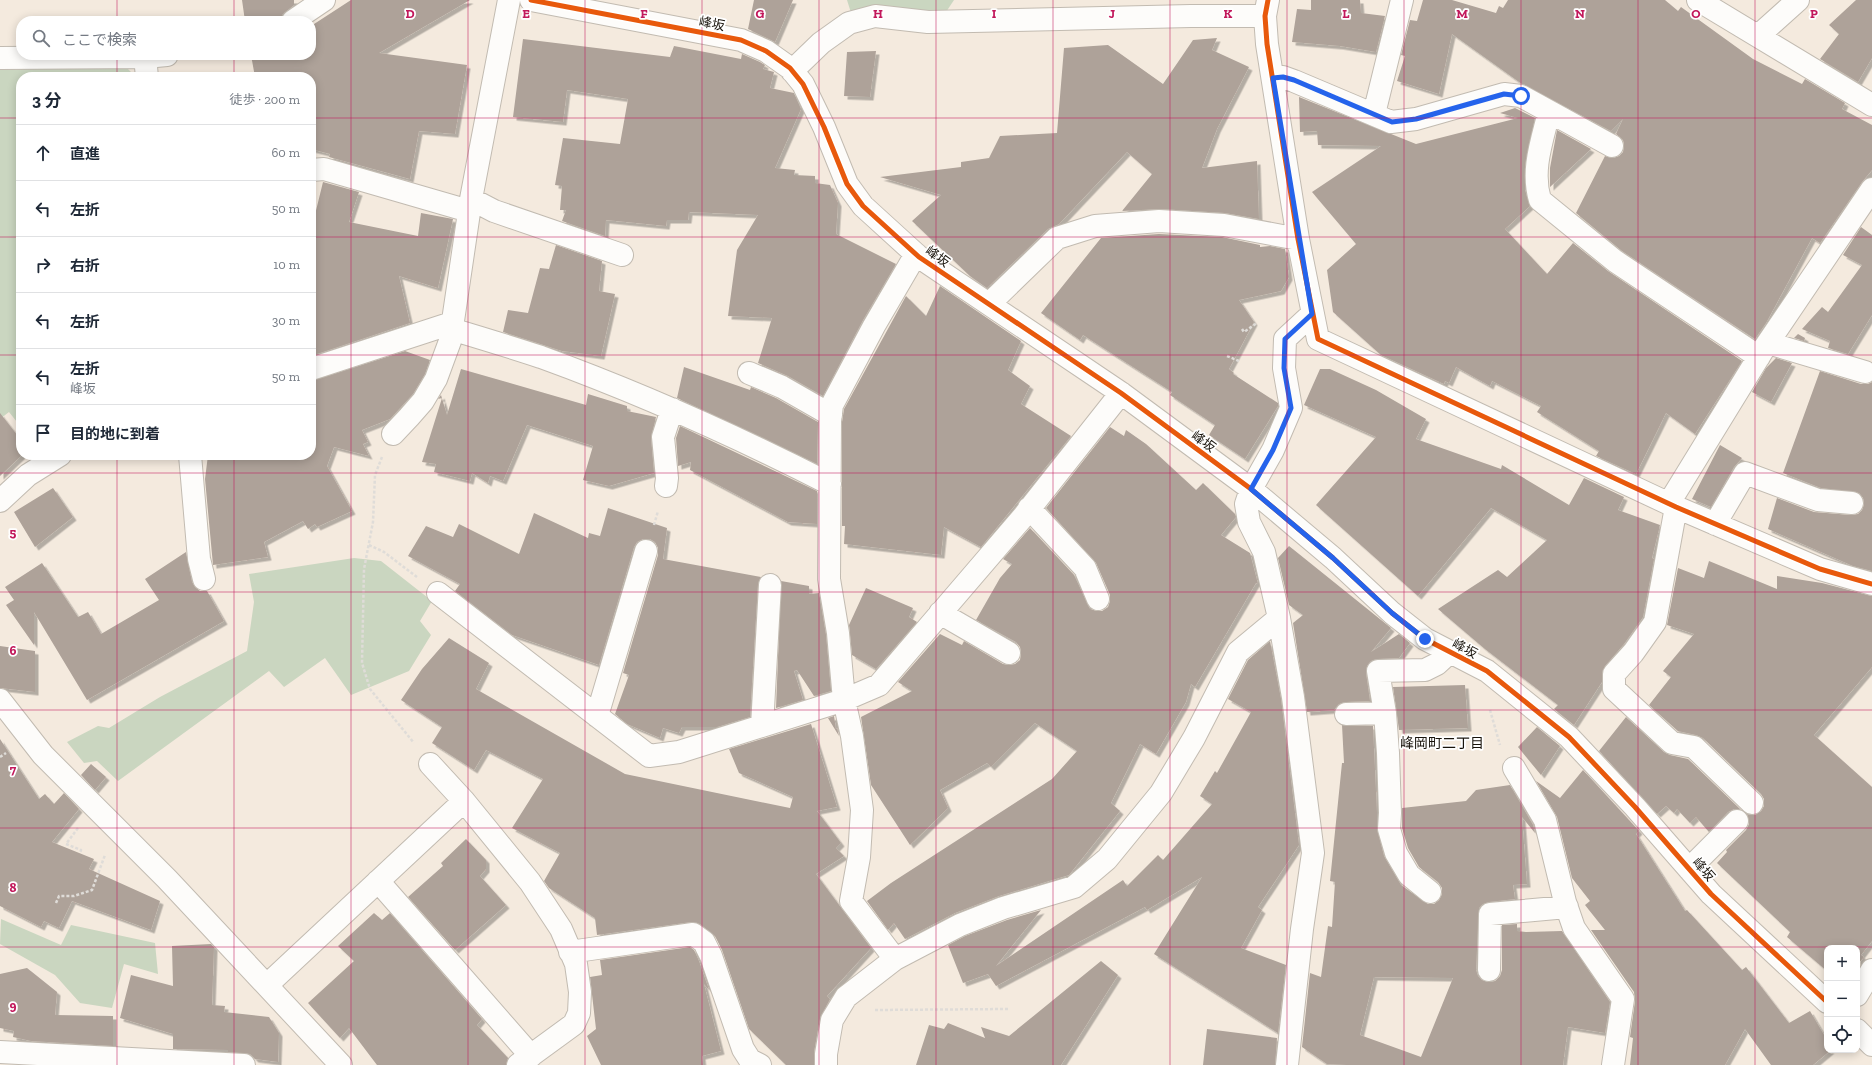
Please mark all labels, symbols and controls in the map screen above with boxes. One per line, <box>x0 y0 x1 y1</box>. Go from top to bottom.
text: D <box>405 6 415 21</box>
text: E <box>522 6 530 21</box>
text: F <box>640 6 648 21</box>
text: G <box>756 6 765 21</box>
text: H <box>873 6 883 21</box>
text: I <box>992 6 997 21</box>
text: J <box>1109 6 1115 21</box>
text: K <box>1224 6 1233 21</box>
text: L <box>1342 6 1350 21</box>
text: M <box>1456 6 1468 21</box>
text: N <box>1575 6 1585 21</box>
text: O <box>1691 6 1701 21</box>
text: P <box>1810 6 1818 21</box>
street label: 峰坂 <box>698 14 726 33</box>
search box <box>16 16 316 60</box>
icon: search <box>30 27 52 49</box>
text: ここで検索 <box>62 31 137 49</box>
route start <box>1512 87 1530 105</box>
text: 3 分 <box>32 90 61 110</box>
text: 徒歩 · 200 m <box>229 92 300 107</box>
icon: ahead <box>32 142 54 164</box>
text: 直進 <box>70 145 100 163</box>
text: 60 m <box>271 145 300 160</box>
icon: left <box>32 198 54 220</box>
text: 左折 <box>70 201 100 219</box>
text: 50 m <box>272 201 300 216</box>
street label: 峰坂 <box>923 243 953 270</box>
icon: right <box>32 254 54 276</box>
text: 右折 <box>70 257 100 275</box>
text: 10 m <box>273 257 300 272</box>
icon: left <box>32 310 54 332</box>
text: 左折 <box>70 313 100 331</box>
text: 30 m <box>272 313 300 328</box>
text: 左折 <box>70 360 100 378</box>
icon: left <box>32 366 54 388</box>
text: 50 m <box>272 369 300 384</box>
text: 峰坂 <box>70 381 96 396</box>
icon: arrive <box>32 422 54 444</box>
text: 目的地に到着 <box>70 425 160 443</box>
street label: 峰坂 <box>1189 428 1219 455</box>
text: 5 <box>10 525 17 540</box>
route end <box>1416 630 1434 648</box>
street label: 峰坂 <box>1450 636 1480 661</box>
text: 6 <box>10 643 17 658</box>
district label: 峰岡町二丁目 <box>1400 735 1484 752</box>
text: 7 <box>10 762 17 777</box>
street label: 峰坂 <box>1689 855 1718 884</box>
text: 8 <box>9 880 17 895</box>
map controls <box>1824 945 1860 1053</box>
button: + <box>1824 945 1860 981</box>
button: − <box>1824 981 1860 1017</box>
text: 9 <box>10 998 17 1013</box>
button: locate <box>1824 1017 1860 1053</box>

